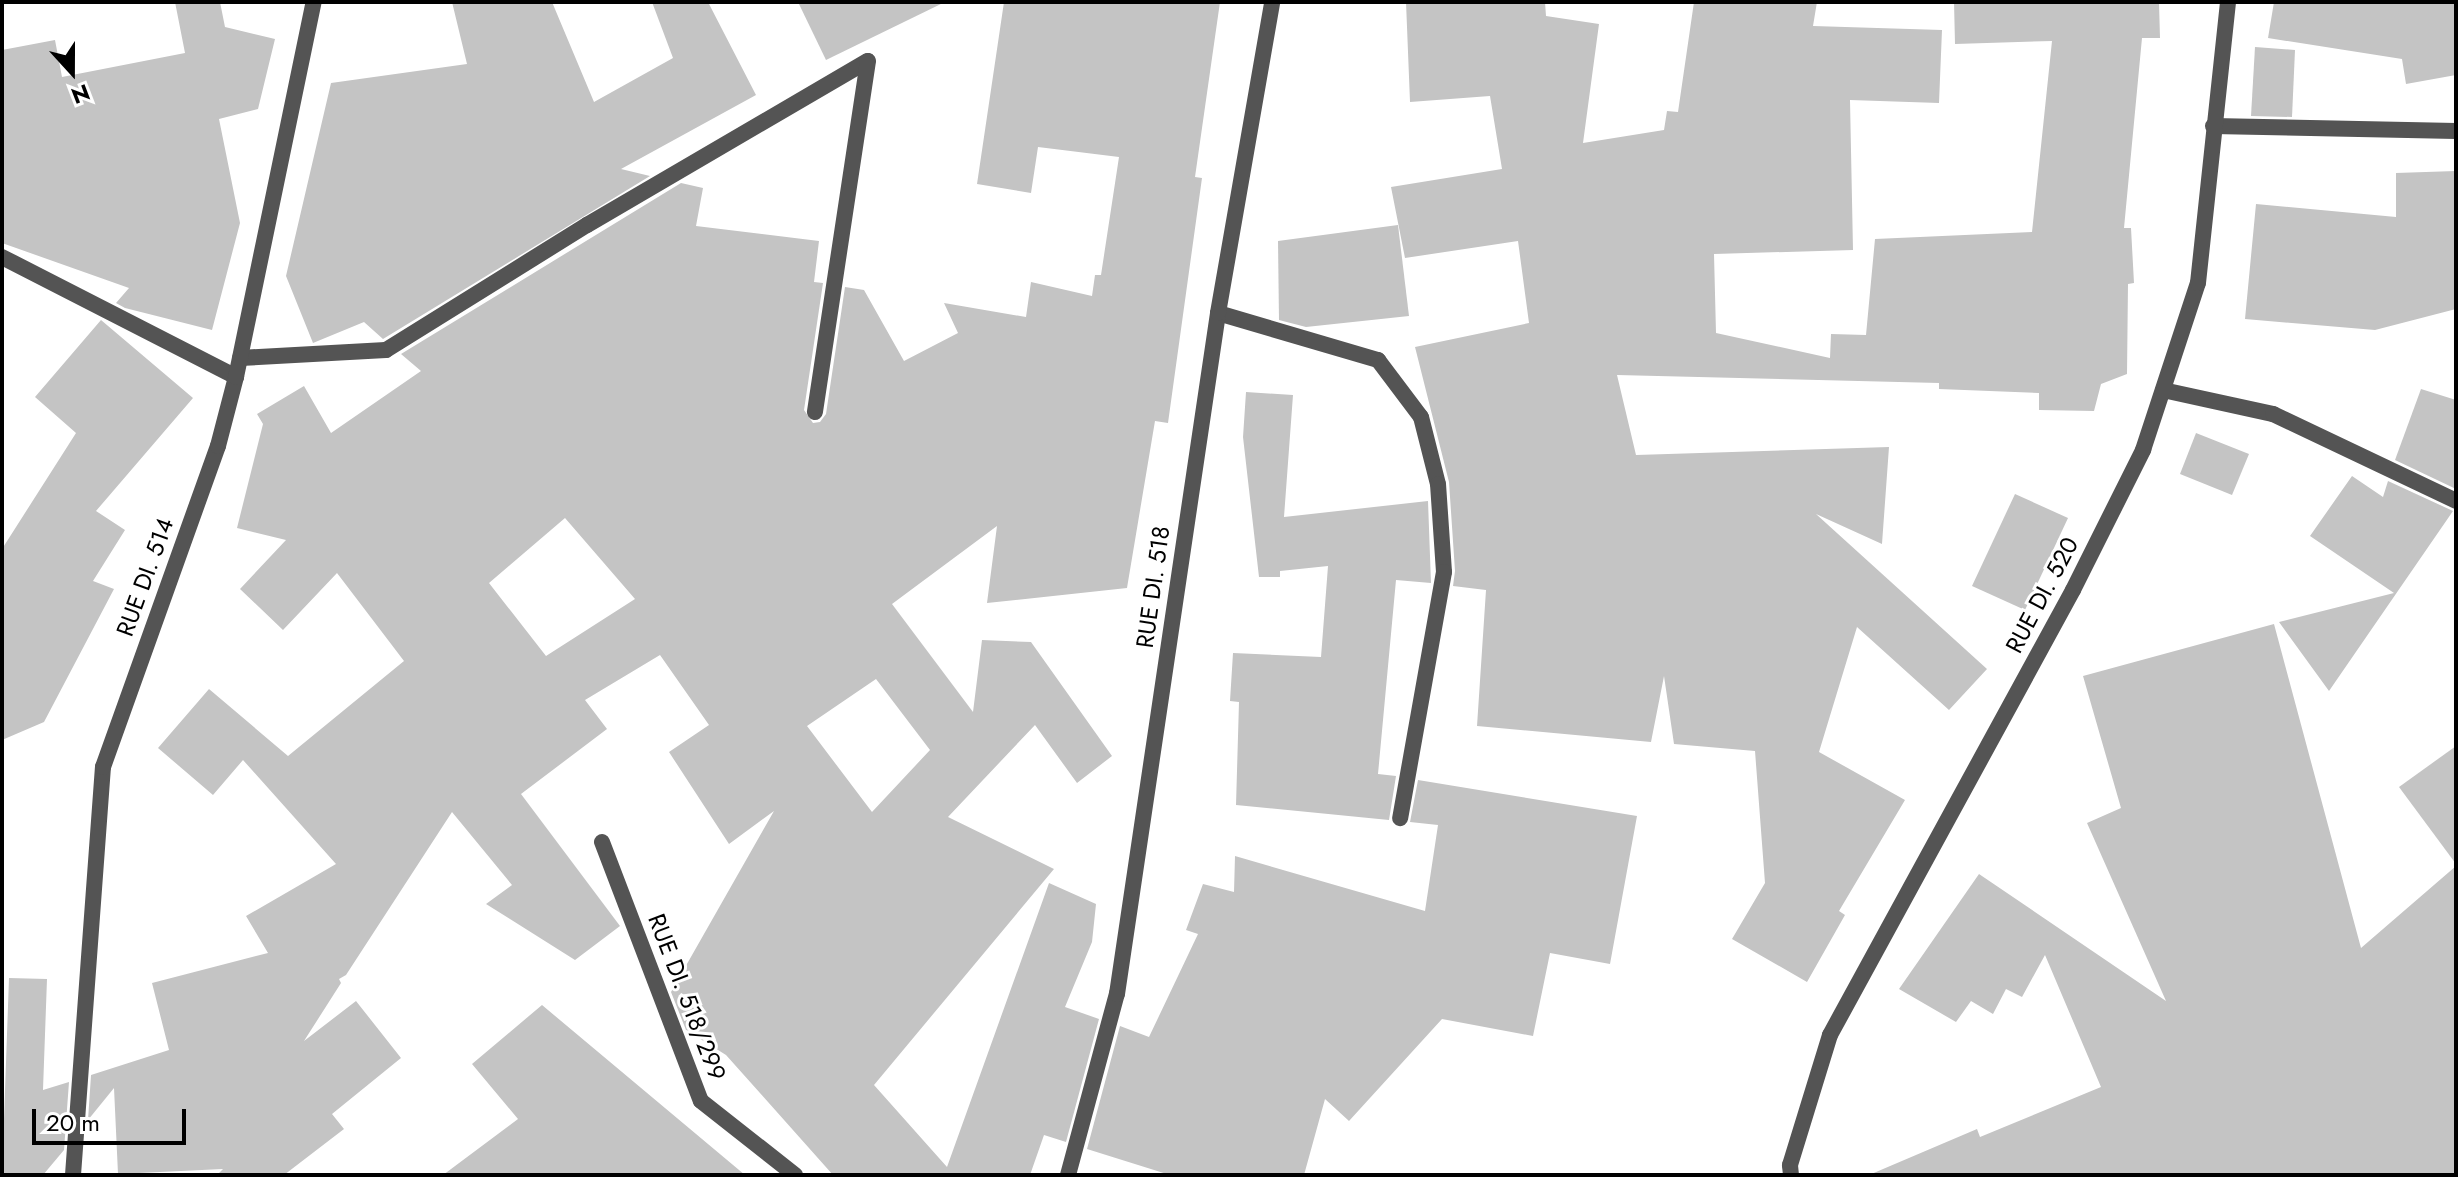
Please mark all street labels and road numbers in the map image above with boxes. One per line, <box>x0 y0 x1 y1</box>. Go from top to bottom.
street label: RUE DI. 514 <box>110 514 180 640</box>
street label: RUE DI. 518 <box>1130 524 1176 650</box>
street label: RUE DI. 520 <box>1999 532 2085 658</box>
street label: RUE DI. 518/299 <box>642 910 732 1084</box>

